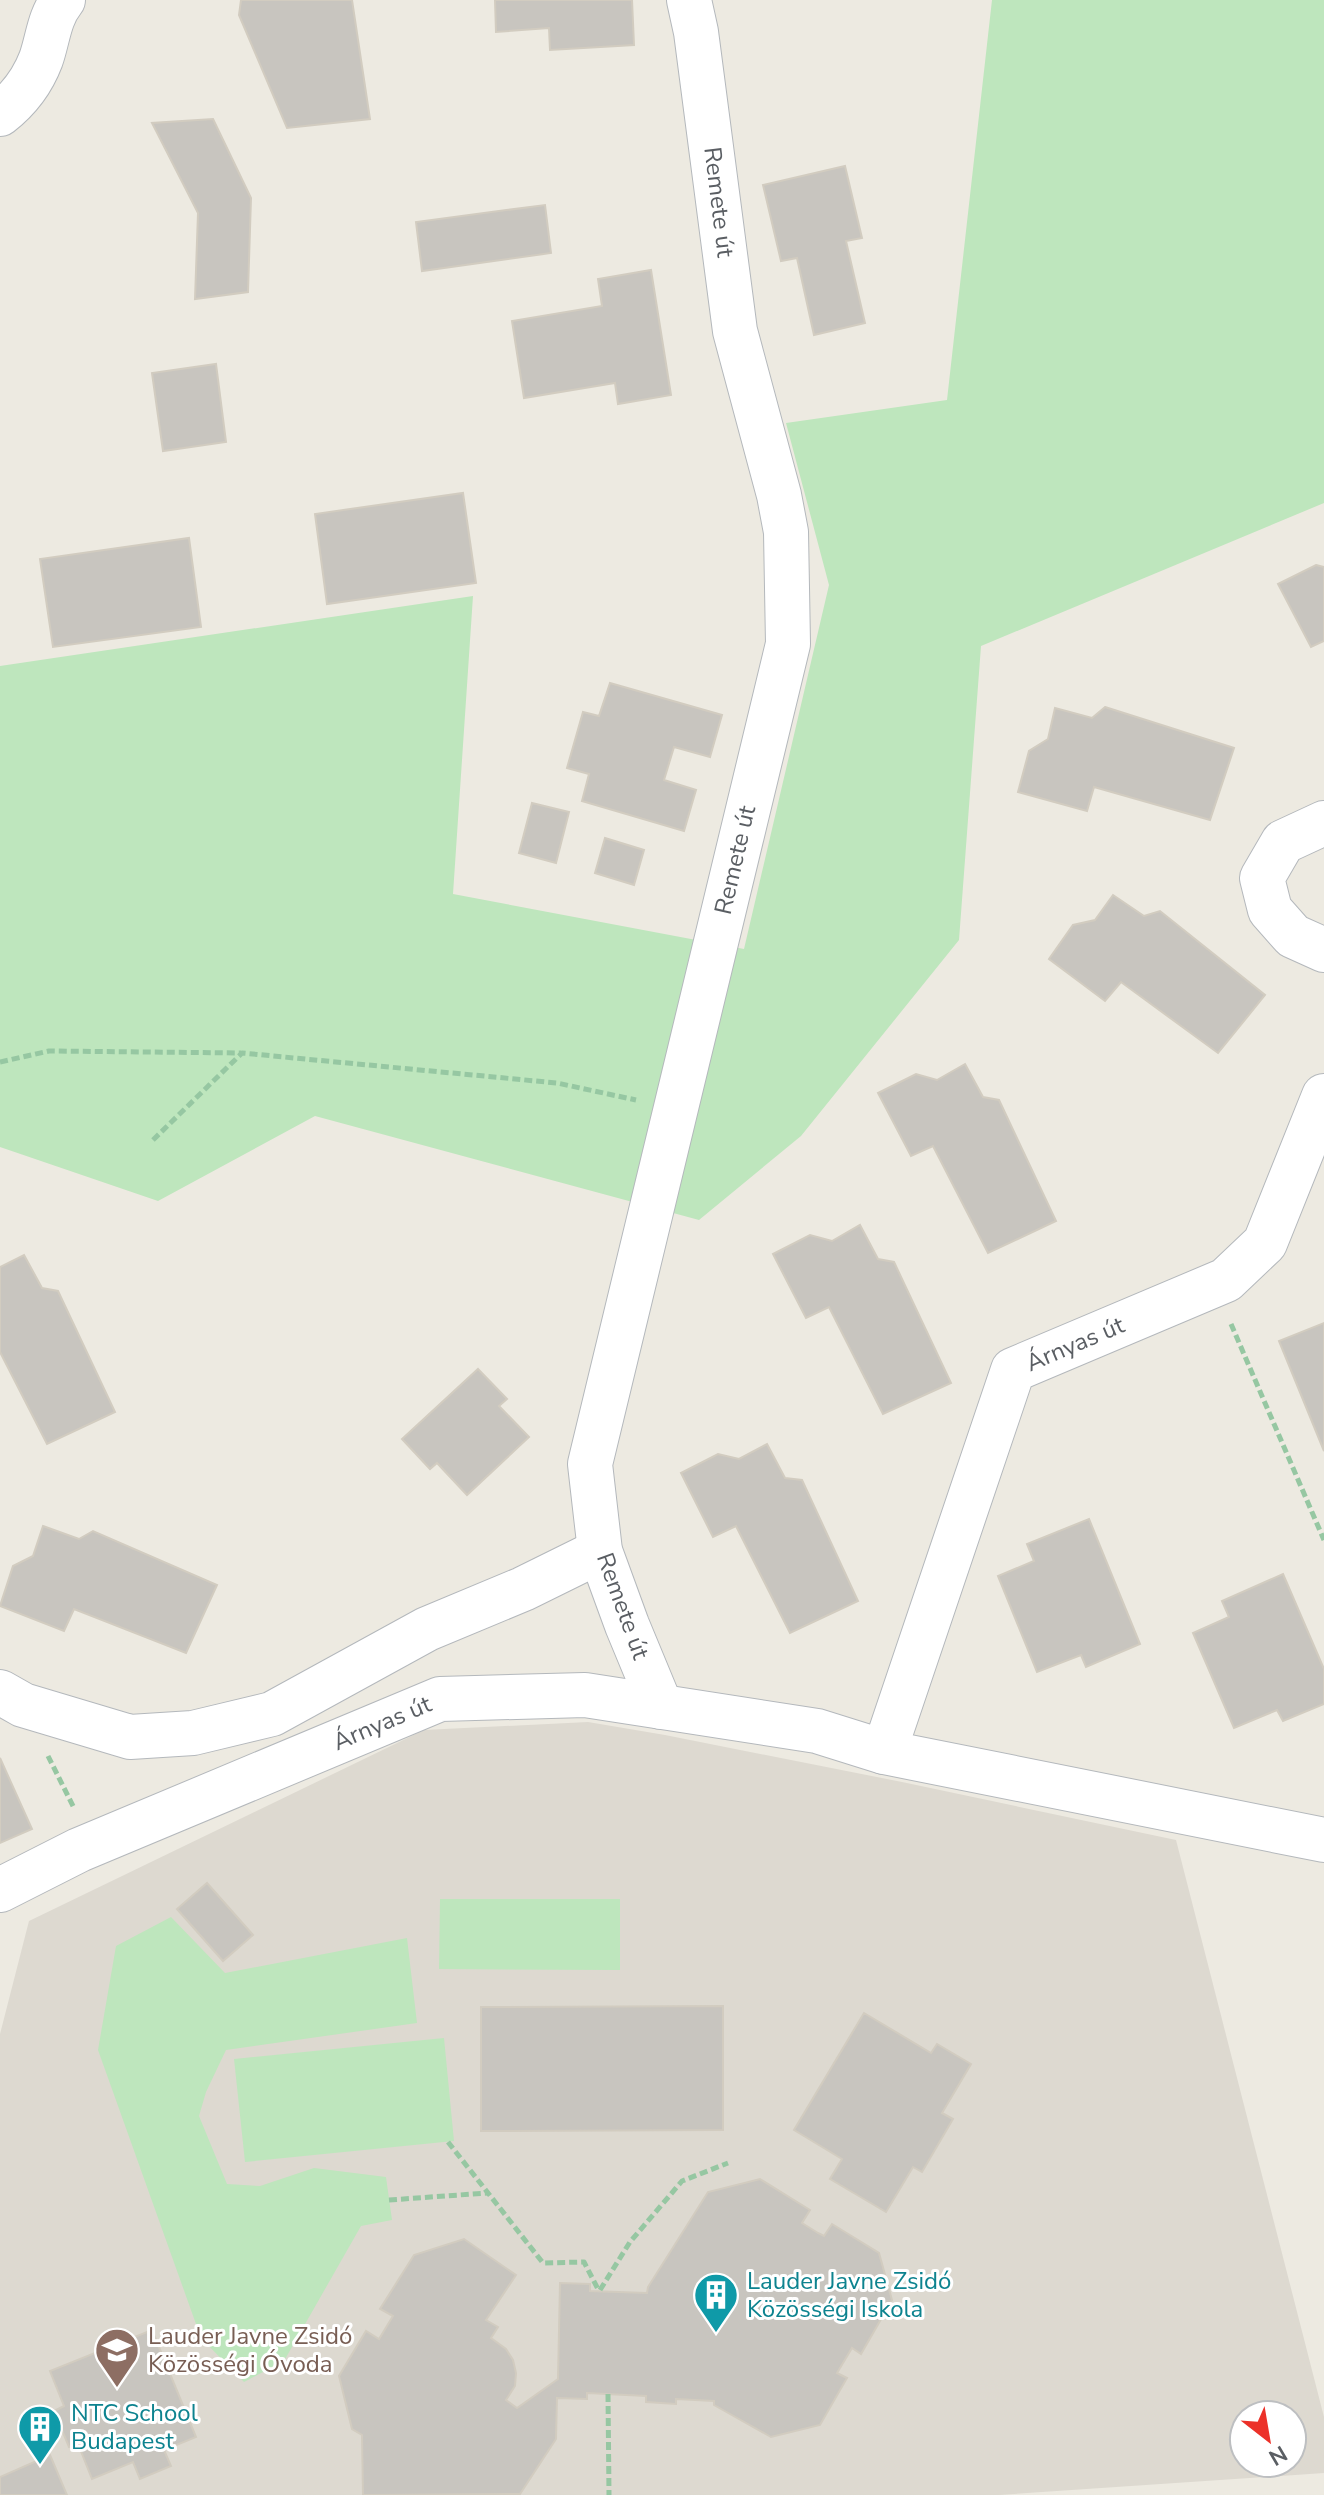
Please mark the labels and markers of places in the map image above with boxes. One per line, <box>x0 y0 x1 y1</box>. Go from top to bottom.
place label: Lauder Javne Zsidó Közösségi Iskola <box>747 2265 951 2325</box>
building icon: Lauder Javne Zsidó Közösségi Iskola <box>692 2271 740 2334</box>
place label: Lauder Javne Zsidó Közösségi Óvoda <box>148 2320 352 2380</box>
school or university icon: Lauder Javne Zsidó Közösségi Óvoda <box>93 2326 141 2389</box>
place label: NTC School Budapest <box>71 2397 198 2457</box>
building icon: NTC School Budapest <box>16 2403 64 2466</box>

